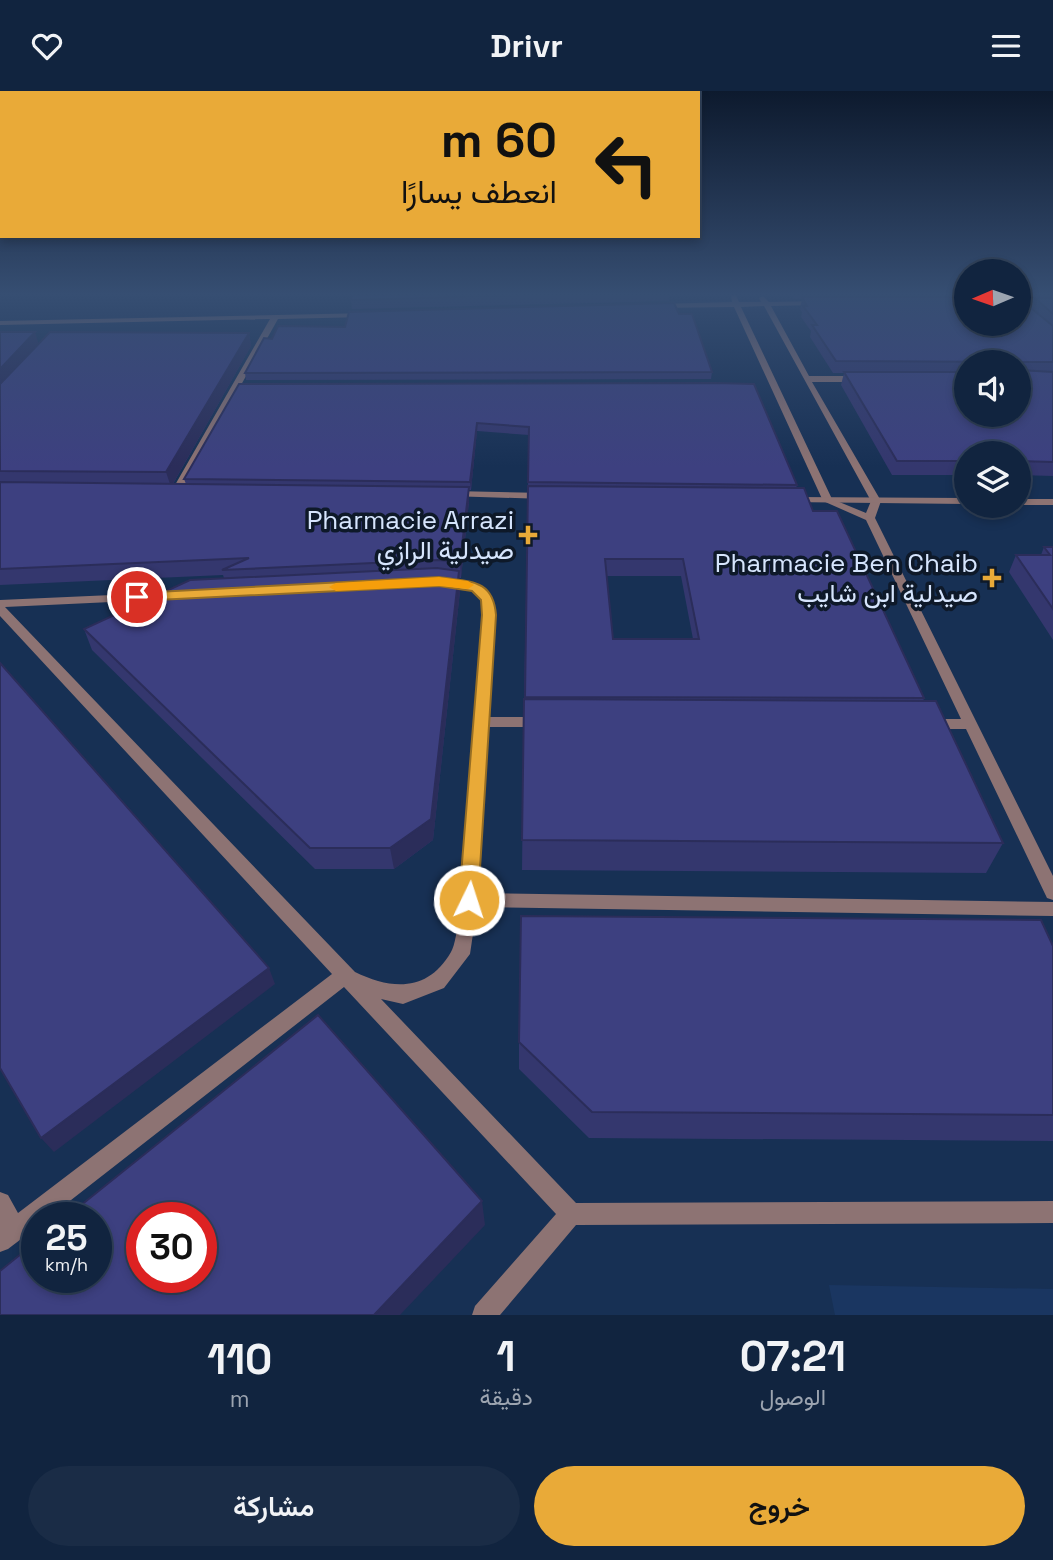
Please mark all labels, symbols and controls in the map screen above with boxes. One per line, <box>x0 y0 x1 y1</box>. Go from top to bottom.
text: Drivr <box>490 26 563 66</box>
icon: heart <box>28 27 66 65</box>
icon: menu <box>987 27 1025 65</box>
text: 60 m <box>441 109 557 171</box>
icon: left <box>581 119 672 210</box>
text: انعطف يسارًا <box>401 172 557 212</box>
north arrow <box>954 259 1031 336</box>
map controls <box>954 259 1031 518</box>
button: sound <box>954 350 1031 427</box>
button: layers <box>954 441 1031 518</box>
place label: Pharmacie Arrazi صيدلية الرازي <box>307 503 514 571</box>
marker: Pharmacie Arrazi صيدلية الرازي <box>520 527 536 543</box>
place label: Pharmacie Ben Chaib صيدلية ابن شايب <box>715 546 978 610</box>
pin <box>107 567 167 627</box>
marker: Pharmacie Ben Chaib صيدلية ابن شايب <box>984 570 1000 586</box>
icon: arrive <box>118 578 156 616</box>
position arrow <box>432 863 506 937</box>
speed limit sign: 30 <box>126 1202 217 1293</box>
text: 25 <box>46 1216 87 1260</box>
text: km/h <box>45 1253 88 1276</box>
text: 1 <box>497 1330 516 1383</box>
text: 07:21 <box>740 1330 846 1383</box>
text: 110 <box>207 1333 272 1386</box>
text: دقيقة <box>479 1382 533 1412</box>
text: الوصول <box>760 1382 826 1412</box>
text: m <box>230 1384 250 1414</box>
button: مشاركة <box>28 1466 520 1546</box>
button: خروج <box>534 1466 1025 1546</box>

